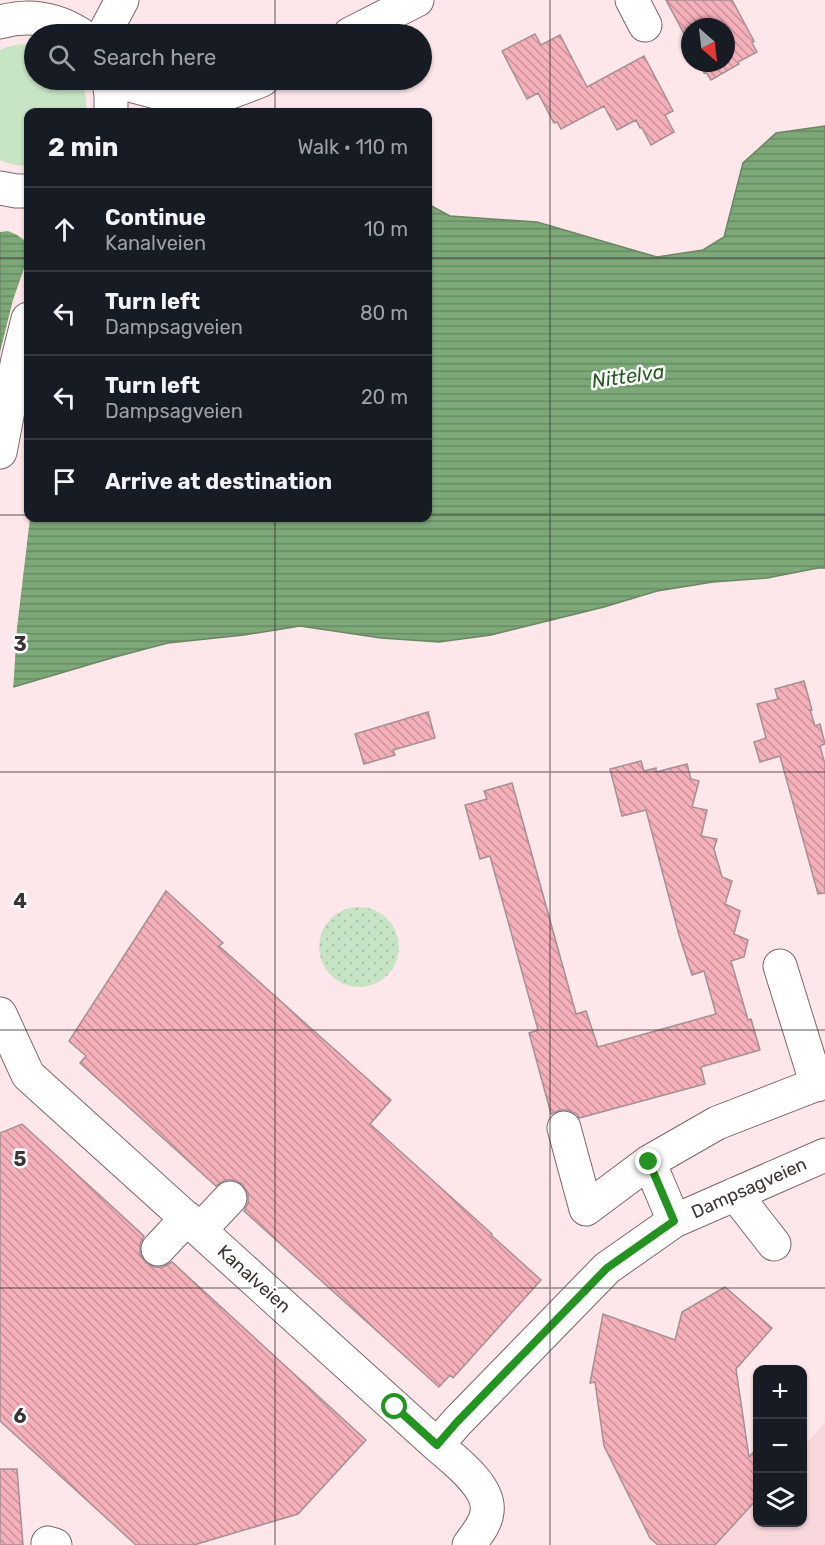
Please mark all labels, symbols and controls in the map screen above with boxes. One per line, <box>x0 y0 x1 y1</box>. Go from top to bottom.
north arrow <box>681 18 735 72</box>
search box <box>24 24 432 90</box>
icon: search <box>45 41 78 74</box>
text: Search here <box>93 44 216 71</box>
text: 2 min <box>48 132 118 163</box>
text: Walk · 110 m <box>297 135 408 159</box>
text: Continue <box>105 204 206 231</box>
icon: ahead <box>48 213 81 246</box>
text: 10 m <box>364 217 408 241</box>
text: Kanalveien <box>105 231 206 255</box>
text: Turn left <box>105 288 200 315</box>
icon: left <box>48 297 81 330</box>
text: 80 m <box>360 301 408 325</box>
text: Dampsagveien <box>105 315 243 339</box>
water label: Nittelva <box>590 359 666 393</box>
text: Turn left <box>105 372 200 399</box>
icon: left <box>48 381 81 414</box>
text: 20 m <box>361 385 408 409</box>
text: Dampsagveien <box>105 399 243 423</box>
icon: arrive <box>48 465 81 498</box>
text: Arrive at destination <box>105 468 332 495</box>
text: 3 <box>13 632 27 656</box>
text: 4 <box>13 889 27 913</box>
text: 5 <box>14 1147 27 1171</box>
route end <box>635 1148 661 1174</box>
street label: Dampsagveien <box>688 1153 810 1223</box>
street label: Kanalveien <box>213 1240 295 1318</box>
map controls <box>753 1365 807 1527</box>
button: + <box>753 1365 807 1419</box>
route start <box>381 1393 407 1419</box>
text: 6 <box>13 1404 27 1428</box>
button: − <box>753 1419 807 1473</box>
button: layers <box>753 1473 807 1527</box>

